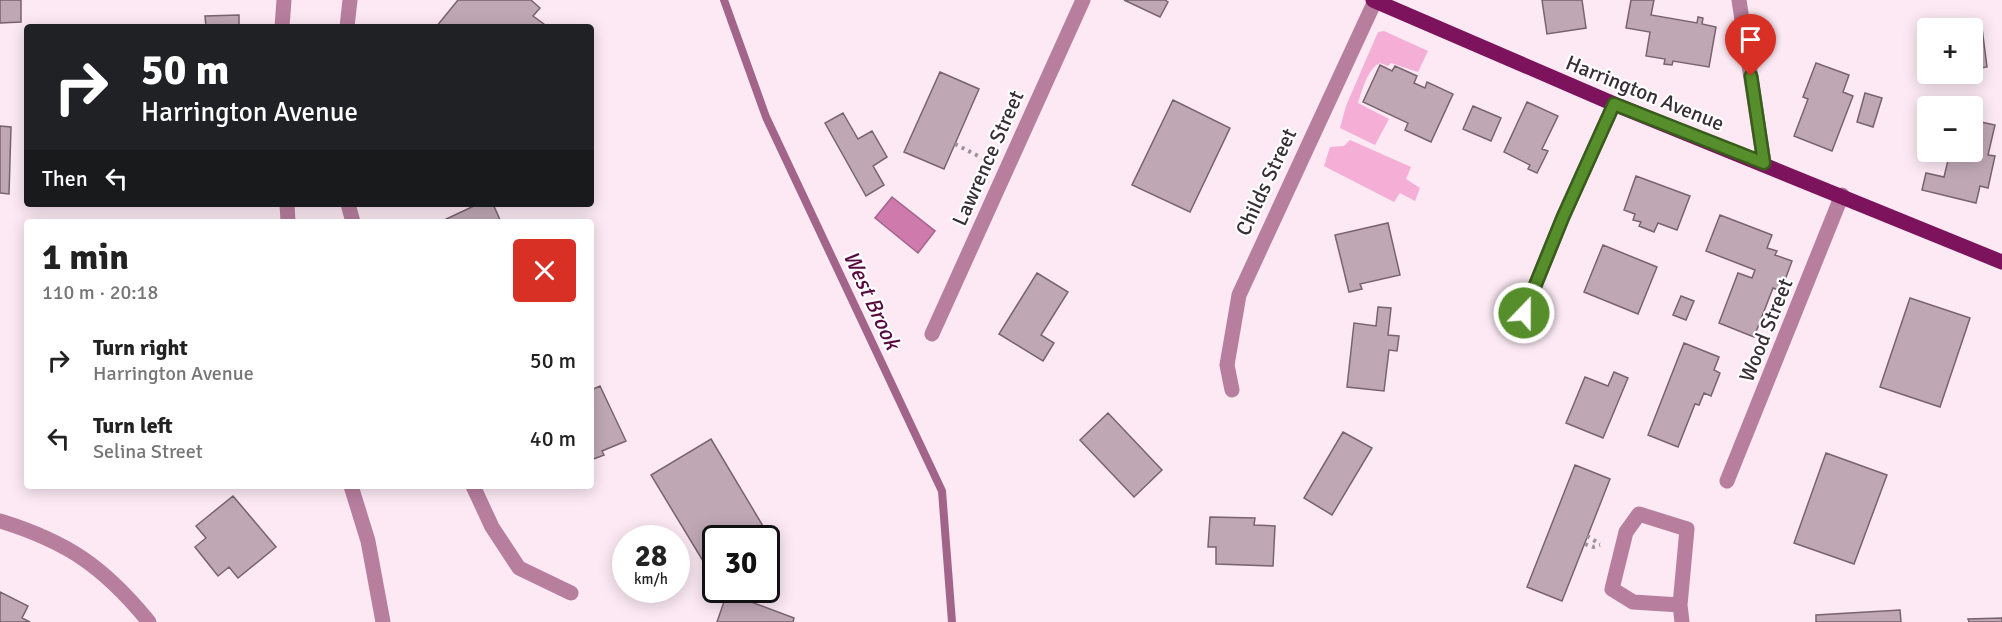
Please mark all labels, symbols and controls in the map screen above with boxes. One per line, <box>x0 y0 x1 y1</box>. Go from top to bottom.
pin <box>1725 14 1776 76</box>
map controls <box>1917 18 1983 162</box>
button: + <box>1917 18 1983 84</box>
icon: arrive <box>1734 23 1767 56</box>
text: 50 m <box>141 45 230 96</box>
icon: right <box>42 48 120 126</box>
street label: Harrington Avenue <box>1562 49 1728 137</box>
street label: Lawrence Street <box>947 86 1029 230</box>
text: Harrington Avenue <box>141 96 358 129</box>
button: − <box>1917 96 1983 162</box>
street label: Childs Street <box>1230 124 1302 240</box>
icon: left <box>100 162 133 195</box>
text: Then <box>42 165 88 192</box>
text: 1 min <box>42 235 129 280</box>
button: close <box>513 239 576 302</box>
water label: West Brook <box>837 246 907 355</box>
street label: Wood Street <box>1733 274 1799 386</box>
text: 110 m · 20:18 <box>42 280 158 305</box>
position arrow <box>1492 281 1556 345</box>
text: Turn right <box>93 334 188 361</box>
icon: right <box>42 344 75 377</box>
text: 50 m <box>530 347 576 374</box>
text: Harrington Avenue <box>93 361 254 386</box>
text: Turn left <box>93 412 173 439</box>
icon: left <box>42 422 75 455</box>
text: 40 m <box>530 425 576 452</box>
text: Selina Street <box>93 439 203 464</box>
speed limit sign: 30 <box>702 525 780 603</box>
text: 28 <box>635 538 667 575</box>
text: km/h <box>634 570 668 588</box>

